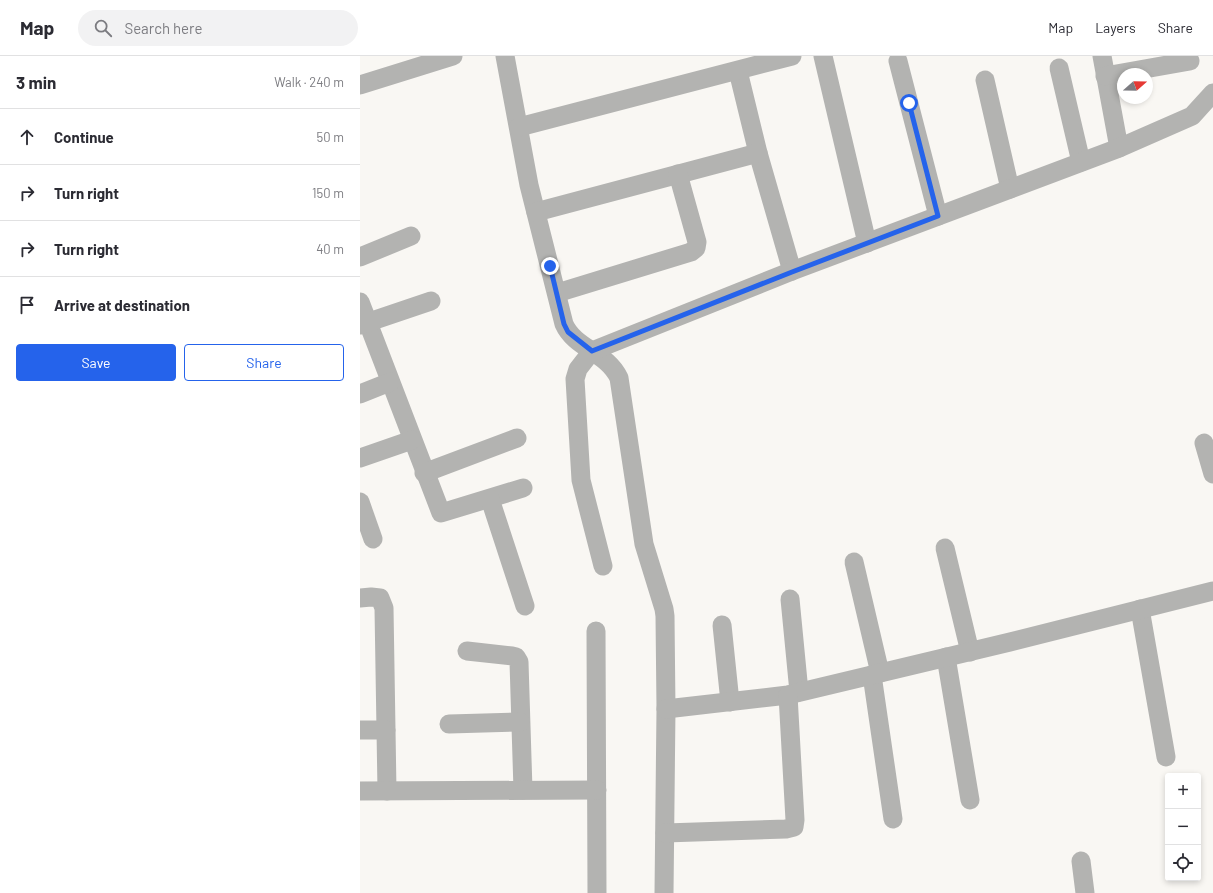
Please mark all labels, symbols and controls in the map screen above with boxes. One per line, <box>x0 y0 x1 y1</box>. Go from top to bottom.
search box <box>78 10 358 46</box>
text: Map <box>20 16 54 39</box>
icon: search <box>92 17 114 39</box>
text: Search here <box>124 19 202 37</box>
text: Map <box>1048 19 1073 36</box>
text: Layers <box>1095 19 1136 36</box>
text: Share <box>1158 19 1193 36</box>
north arrow <box>1117 68 1153 104</box>
text: 3 min <box>16 72 56 92</box>
text: Walk · 240 m <box>274 74 344 90</box>
route start <box>900 94 918 112</box>
icon: ahead <box>16 126 38 148</box>
text: Continue <box>54 128 114 146</box>
text: 50 m <box>317 129 344 145</box>
icon: right <box>16 182 38 204</box>
text: Turn right <box>54 184 119 202</box>
text: 150 m <box>312 185 344 201</box>
icon: right <box>16 238 38 260</box>
text: Turn right <box>54 240 119 258</box>
text: 40 m <box>316 241 344 257</box>
route end <box>541 257 559 275</box>
icon: arrive <box>16 294 38 316</box>
text: Arrive at destination <box>54 296 190 314</box>
button: Save <box>16 344 176 381</box>
button: Share <box>184 344 344 381</box>
map controls <box>1165 773 1201 881</box>
button: + <box>1165 773 1201 809</box>
button: − <box>1165 809 1201 845</box>
button: locate <box>1165 845 1201 881</box>

